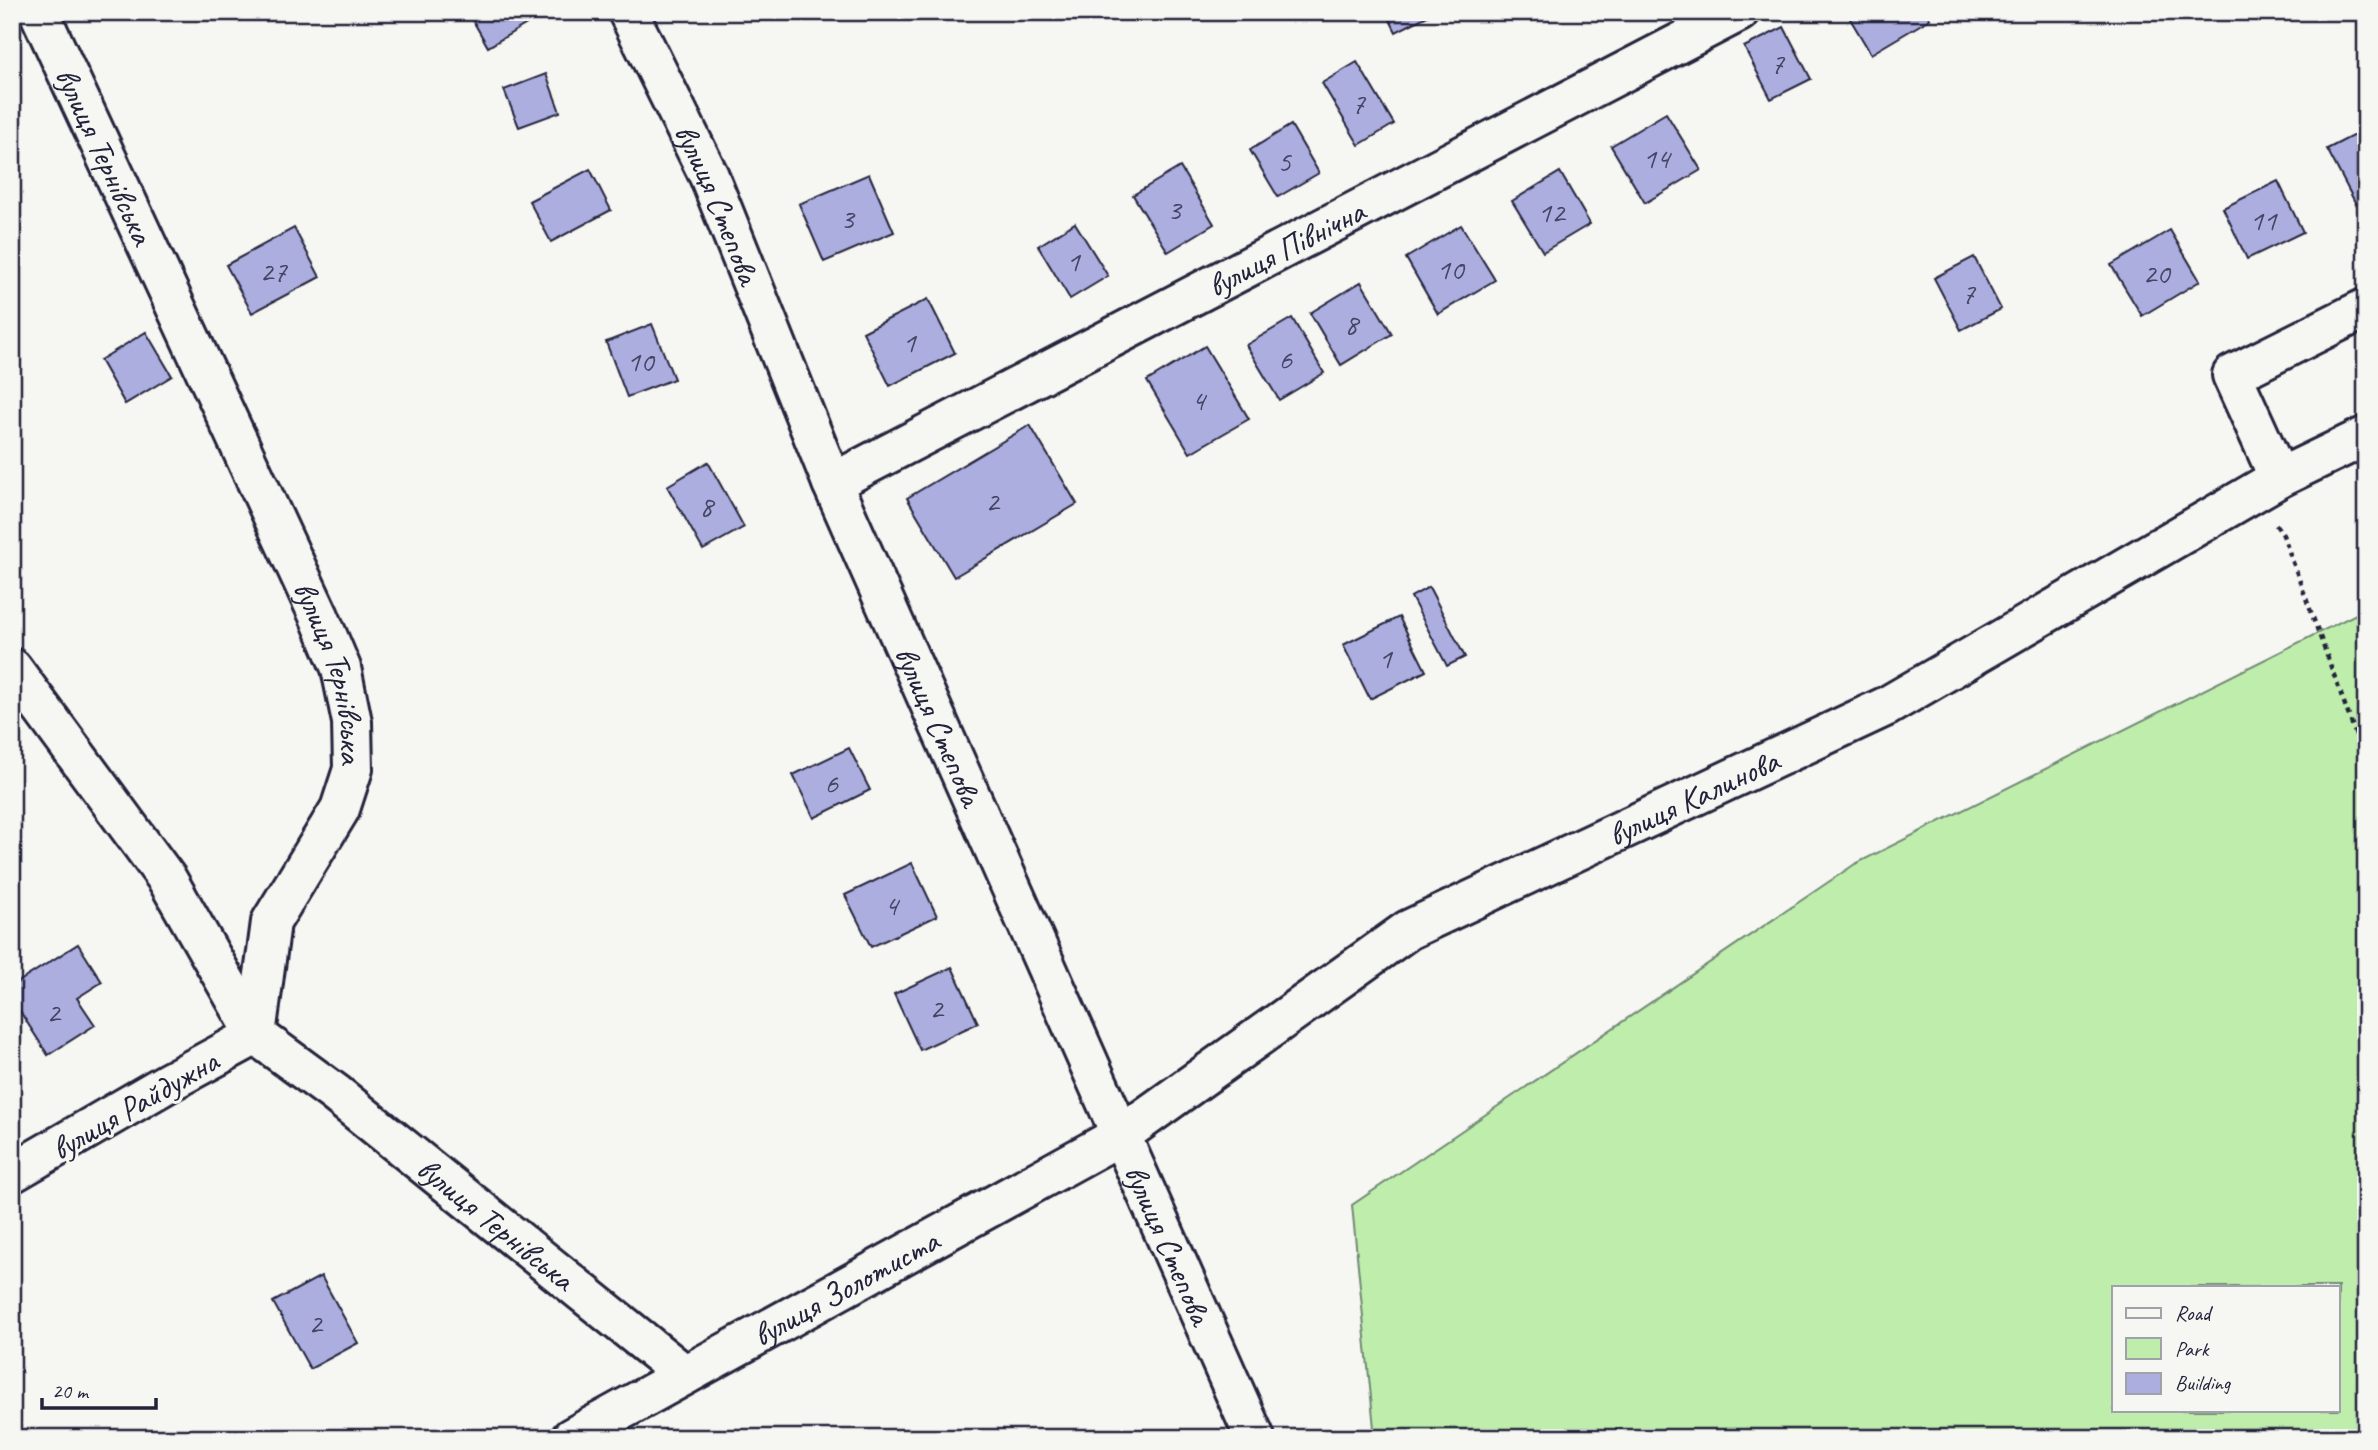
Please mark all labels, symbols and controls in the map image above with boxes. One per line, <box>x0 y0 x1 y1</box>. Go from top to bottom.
house number: 7 <box>1770 44 1785 82</box>
street label: вулиця Тернівська <box>45 61 165 253</box>
house number: 7 <box>1351 84 1366 122</box>
street label: вулиця Степова <box>664 117 771 293</box>
house number: 14 <box>1643 139 1672 177</box>
house number: 5 <box>1277 142 1292 180</box>
street label: вулиця Північна <box>1200 189 1374 307</box>
house number: 3 <box>1167 190 1183 228</box>
house number: 12 <box>1538 193 1567 231</box>
house number: 3 <box>840 199 856 237</box>
house number: 11 <box>2250 201 2278 239</box>
house number: 1 <box>1066 242 1081 280</box>
house number: 10 <box>1437 250 1466 288</box>
house number: 27 <box>260 252 288 290</box>
house number: 20 <box>2143 254 2172 292</box>
house number: 7 <box>1961 274 1976 312</box>
house number: 8 <box>1344 305 1360 343</box>
house number: 1 <box>902 323 917 361</box>
house number: 6 <box>1278 340 1293 378</box>
house number: 10 <box>627 342 656 380</box>
house number: 4 <box>1191 381 1207 419</box>
house number: 2 <box>985 482 1001 520</box>
house number: 8 <box>699 487 715 525</box>
street label: вулиця Тернівська <box>284 574 373 767</box>
house number: 1 <box>1378 639 1393 677</box>
street label: вулиця Степова <box>885 640 993 815</box>
street label: вулиця Калинова <box>1601 739 1788 856</box>
house number: 6 <box>824 764 839 802</box>
house number: 4 <box>884 886 900 924</box>
house number: 2 <box>929 989 945 1027</box>
house number: 2 <box>46 993 62 1031</box>
street label: вулиця Райдужна <box>43 1039 227 1170</box>
street label: вулиця Тернівська <box>408 1148 585 1301</box>
street label: вулиця Степова <box>1114 1158 1223 1333</box>
street label: вулиця Золотиста <box>745 1218 948 1356</box>
legend <box>2112 1286 2340 1412</box>
text: Road <box>2175 1300 2214 1326</box>
house number: 2 <box>308 1304 324 1342</box>
text: Park <box>2175 1336 2210 1362</box>
scale bar <box>42 1366 156 1410</box>
text: Building <box>2175 1370 2232 1396</box>
text: 20 m <box>52 1378 90 1404</box>

